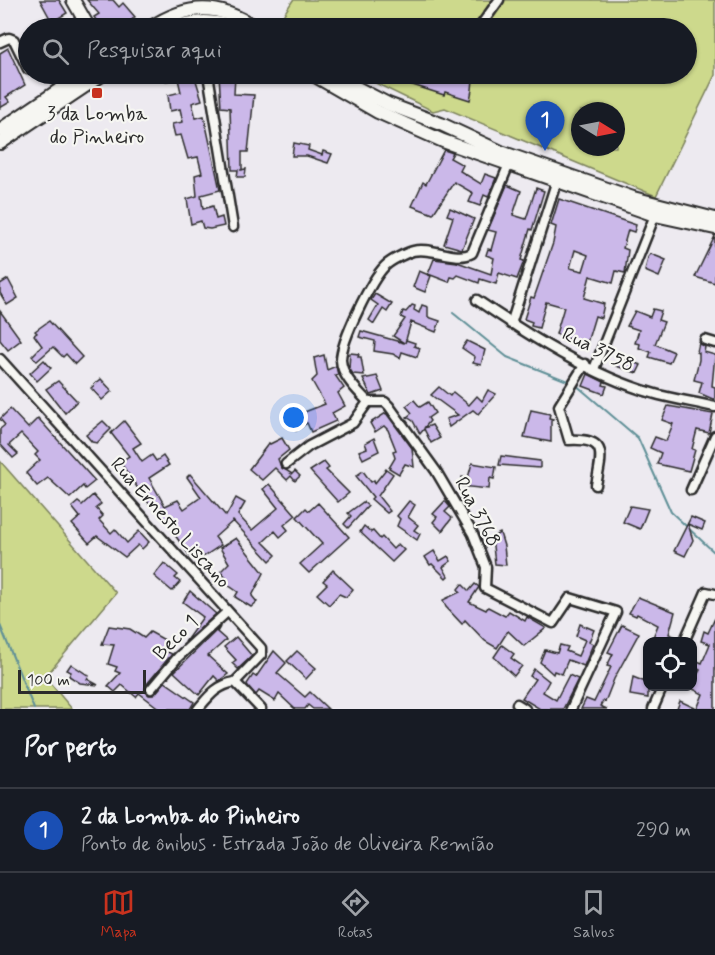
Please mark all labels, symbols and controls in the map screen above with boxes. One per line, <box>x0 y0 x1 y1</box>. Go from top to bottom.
search box <box>18 18 697 84</box>
icon: search <box>39 35 72 68</box>
text: Pesquisar aqui <box>87 37 222 65</box>
marker: 3 da Lomba do Pinheiro <box>90 86 104 100</box>
place label: 3 da Lomba do Pinheiro <box>47 101 148 151</box>
pin: 1 <box>526 102 564 151</box>
north arrow <box>571 102 625 156</box>
street label: Rua 3758 <box>557 321 639 379</box>
your location <box>279 403 308 432</box>
street label: Rua Ernesto Liscano <box>104 452 236 594</box>
street label: Rua 3768 <box>447 472 507 552</box>
street label: Beco 1 <box>147 609 205 667</box>
map controls <box>643 637 697 691</box>
button: locate <box>643 637 697 691</box>
scale bar <box>18 667 146 694</box>
text: 100 m <box>27 670 70 691</box>
text: Por perto <box>24 731 117 765</box>
text: 2 da Lomba do Pinheiro <box>81 803 300 831</box>
text: 1 <box>39 817 48 844</box>
text: 290 m <box>636 817 691 844</box>
text: Ponto de ônibus · Estrada João de Oliveira Remião <box>81 831 494 858</box>
tab: Mapa <box>100 886 137 943</box>
tab: Rotas <box>338 886 373 943</box>
tab: Salvos <box>573 886 615 943</box>

